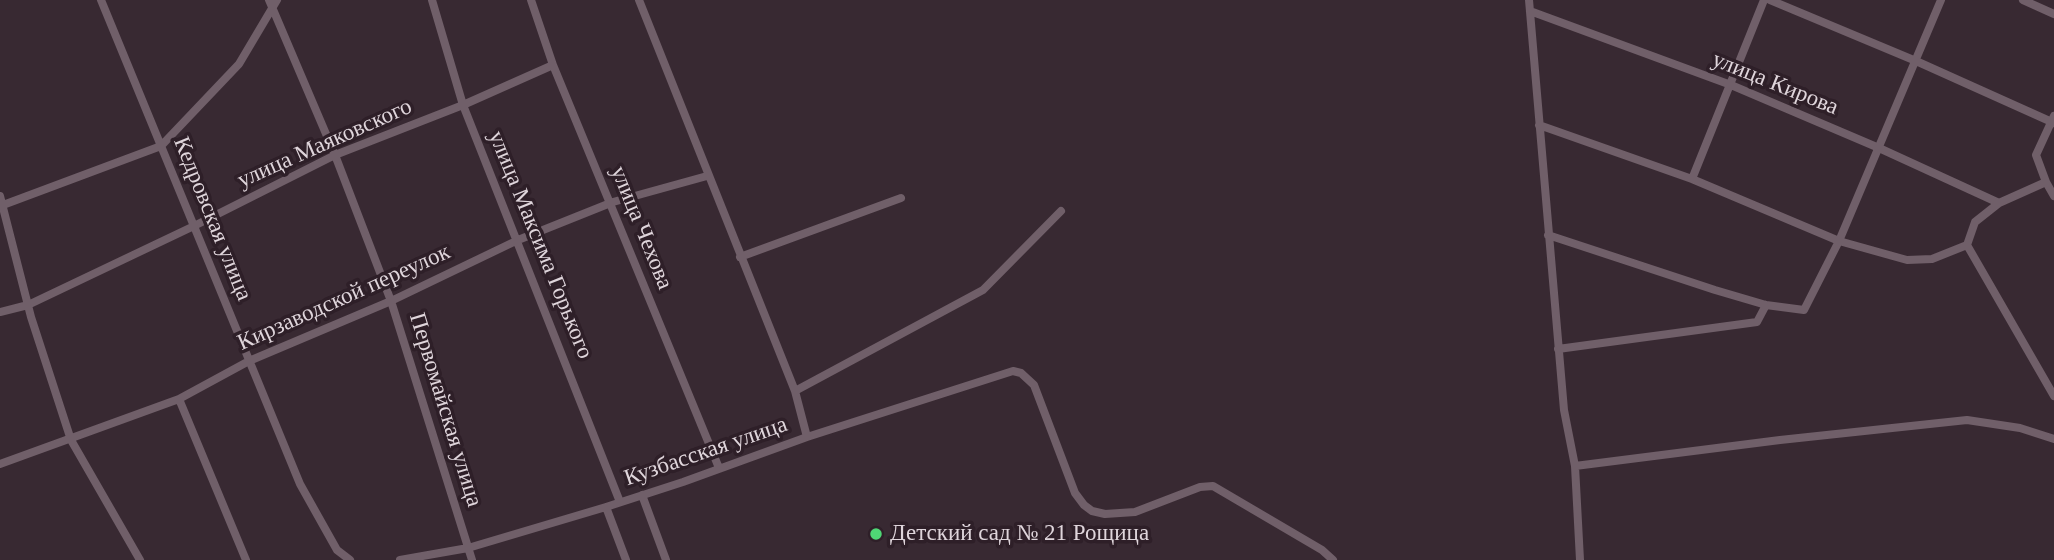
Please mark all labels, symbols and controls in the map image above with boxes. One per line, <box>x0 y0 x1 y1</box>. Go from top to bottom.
street label: улица Кирова <box>1708 46 1842 122</box>
street label: улица Маяковского <box>233 93 417 195</box>
street label: улица Максима Горького <box>482 127 598 363</box>
street label: Кедровская улица <box>167 133 257 305</box>
street label: улица Чехова <box>604 162 678 294</box>
street label: Кирзаводской переулок <box>233 239 455 357</box>
street label: Первомайская улица <box>402 310 488 510</box>
street label: Кузбасская улица <box>621 411 791 493</box>
place label: Детский сад № 21 Рощица <box>890 520 1149 548</box>
marker: Детский сад № 21 Рощица <box>868 526 884 542</box>

